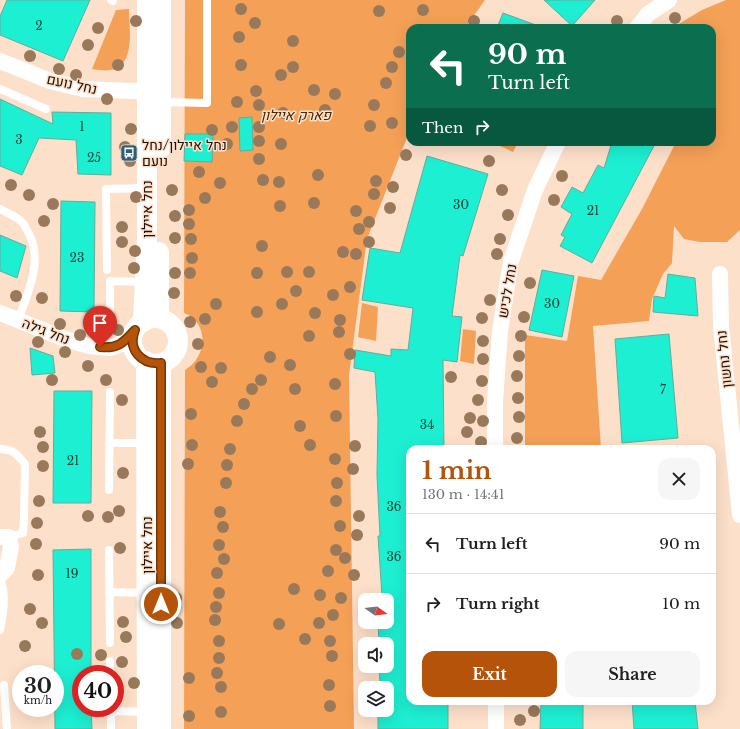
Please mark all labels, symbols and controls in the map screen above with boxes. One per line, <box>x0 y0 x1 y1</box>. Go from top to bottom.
house number: 2 <box>35 18 43 33</box>
text: 90 m <box>488 37 566 72</box>
icon: left <box>422 40 474 92</box>
street label: נחל נועם <box>45 70 99 98</box>
text: Turn left <box>488 72 570 94</box>
park label: פארק איילון <box>261 106 332 124</box>
icon: right <box>471 116 493 138</box>
text: Then <box>422 118 463 137</box>
house number: 1 <box>79 119 85 134</box>
house number: 3 <box>15 132 23 147</box>
place label: נחל איילון/נחל נועם <box>142 136 227 170</box>
bus stop icon: נחל איילון/נחל נועם <box>119 143 139 163</box>
house number: 25 <box>87 150 101 165</box>
street label: נחל איילון <box>138 180 156 238</box>
house number: 30 <box>453 197 469 212</box>
house number: 21 <box>587 203 599 218</box>
house number: 23 <box>70 250 84 265</box>
street label: נחל לכיש <box>493 262 521 320</box>
house number: 30 <box>544 296 560 311</box>
pin <box>83 306 117 347</box>
icon: arrive <box>89 312 111 334</box>
street label: נחל גילה <box>20 314 72 348</box>
street label: נחל נחשון <box>712 329 736 389</box>
house number: 7 <box>660 382 667 397</box>
house number: 34 <box>420 417 434 432</box>
house number: 21 <box>67 453 79 468</box>
text: 1 min <box>422 456 492 485</box>
button: close <box>658 458 700 500</box>
text: 130 m · 14:41 <box>422 486 504 503</box>
house number: 36 <box>386 499 402 514</box>
street label: נחל איילון <box>138 516 156 574</box>
icon: left <box>422 533 444 555</box>
text: Turn left <box>456 534 527 553</box>
text: 90 m <box>659 534 700 553</box>
house number: 36 <box>386 549 402 564</box>
house number: 19 <box>65 566 79 581</box>
position arrow <box>140 583 182 625</box>
north arrow <box>358 593 394 629</box>
map controls <box>358 593 394 717</box>
icon: right <box>422 593 444 615</box>
text: Turn right <box>456 594 539 613</box>
text: 10 m <box>662 594 700 613</box>
button: sound <box>358 637 394 673</box>
button: Exit <box>422 651 557 697</box>
button: Share <box>565 651 700 697</box>
speed limit sign: 40 <box>72 665 124 717</box>
text: 30 <box>24 674 52 698</box>
button: layers <box>358 681 394 717</box>
text: km/h <box>24 694 52 707</box>

